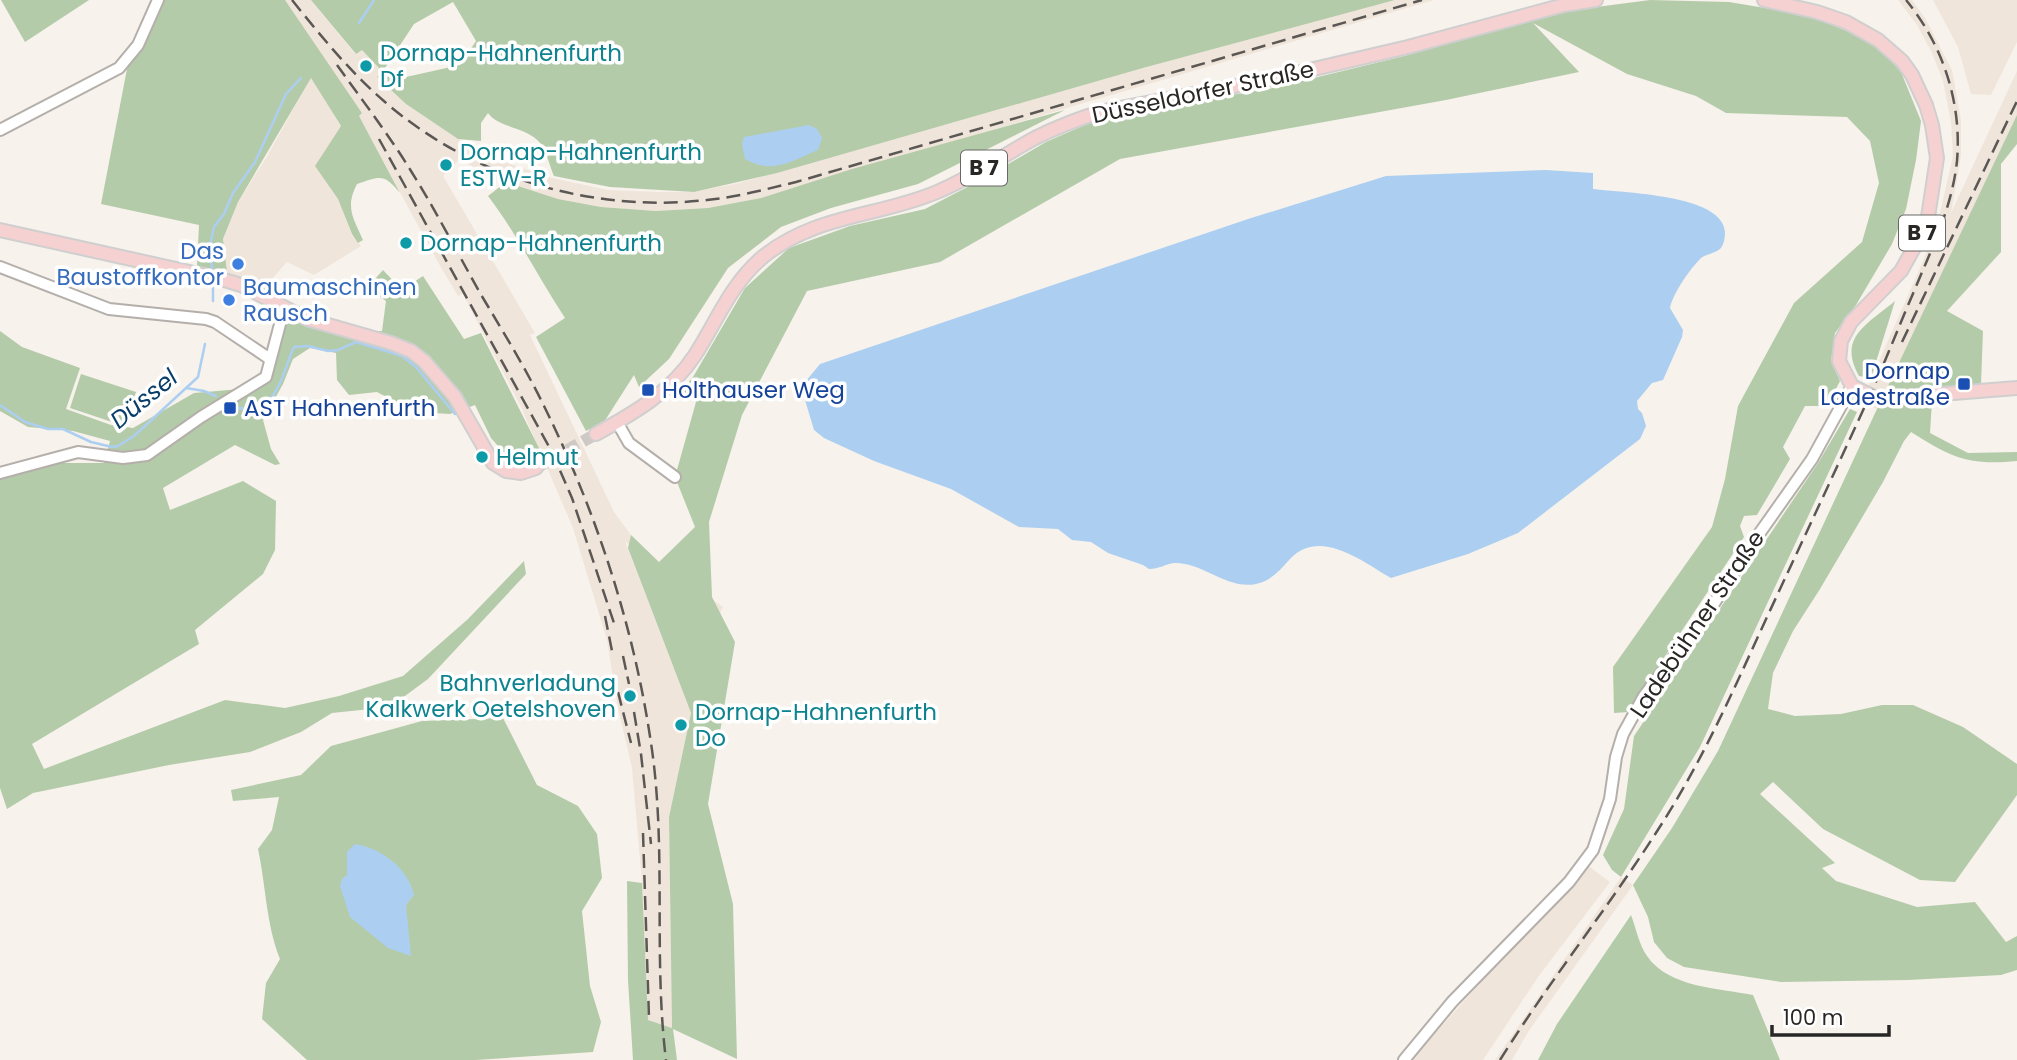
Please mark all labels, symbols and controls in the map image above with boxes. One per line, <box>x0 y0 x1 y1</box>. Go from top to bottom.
place label: Dornap-Hahnenfurth Df <box>380 37 622 95</box>
street label: Düsseldorfer Straße <box>1089 53 1317 131</box>
marker: Dornap-Hahnenfurth Df <box>358 58 374 74</box>
place label: Dornap-Hahnenfurth ESTW-R <box>460 136 702 194</box>
road number: B 7 <box>961 150 1007 186</box>
marker: Dornap-Hahnenfurth ESTW-R <box>438 157 454 173</box>
road number: B 7 <box>1899 216 1945 250</box>
place label: Dornap-Hahnenfurth <box>420 227 662 259</box>
place label: Das Baustoffkontor <box>56 235 224 293</box>
marker: Dornap-Hahnenfurth <box>398 235 414 251</box>
marker: Das Baustoffkontor <box>230 256 246 272</box>
place label: Baumaschinen Rausch <box>243 271 417 329</box>
marker: Baumaschinen Rausch <box>221 292 237 308</box>
place label: Dornap Ladestraße <box>1820 355 1950 413</box>
water label: Düssel <box>103 361 185 436</box>
place label: Holthauser Weg <box>662 374 845 406</box>
marker: Dornap Ladestraße <box>1956 376 1972 392</box>
marker: Holthauser Weg <box>640 382 656 398</box>
place label: AST Hahnenfurth <box>244 392 435 424</box>
marker: AST Hahnenfurth <box>222 400 238 416</box>
place label: Helmut <box>496 441 579 473</box>
marker: Helmut <box>474 449 490 465</box>
street label: Ladebühner Straße <box>1622 524 1772 724</box>
place label: Bahnverladung Kalkwerk Oetelshoven <box>366 667 616 725</box>
marker: Bahnverladung Kalkwerk Oetelshoven <box>622 688 638 704</box>
place label: Dornap-Hahnenfurth Do <box>695 696 937 754</box>
marker: Dornap-Hahnenfurth Do <box>673 717 689 733</box>
scale bar <box>1772 993 1889 1038</box>
text: 100 m <box>1783 1003 1843 1032</box>

